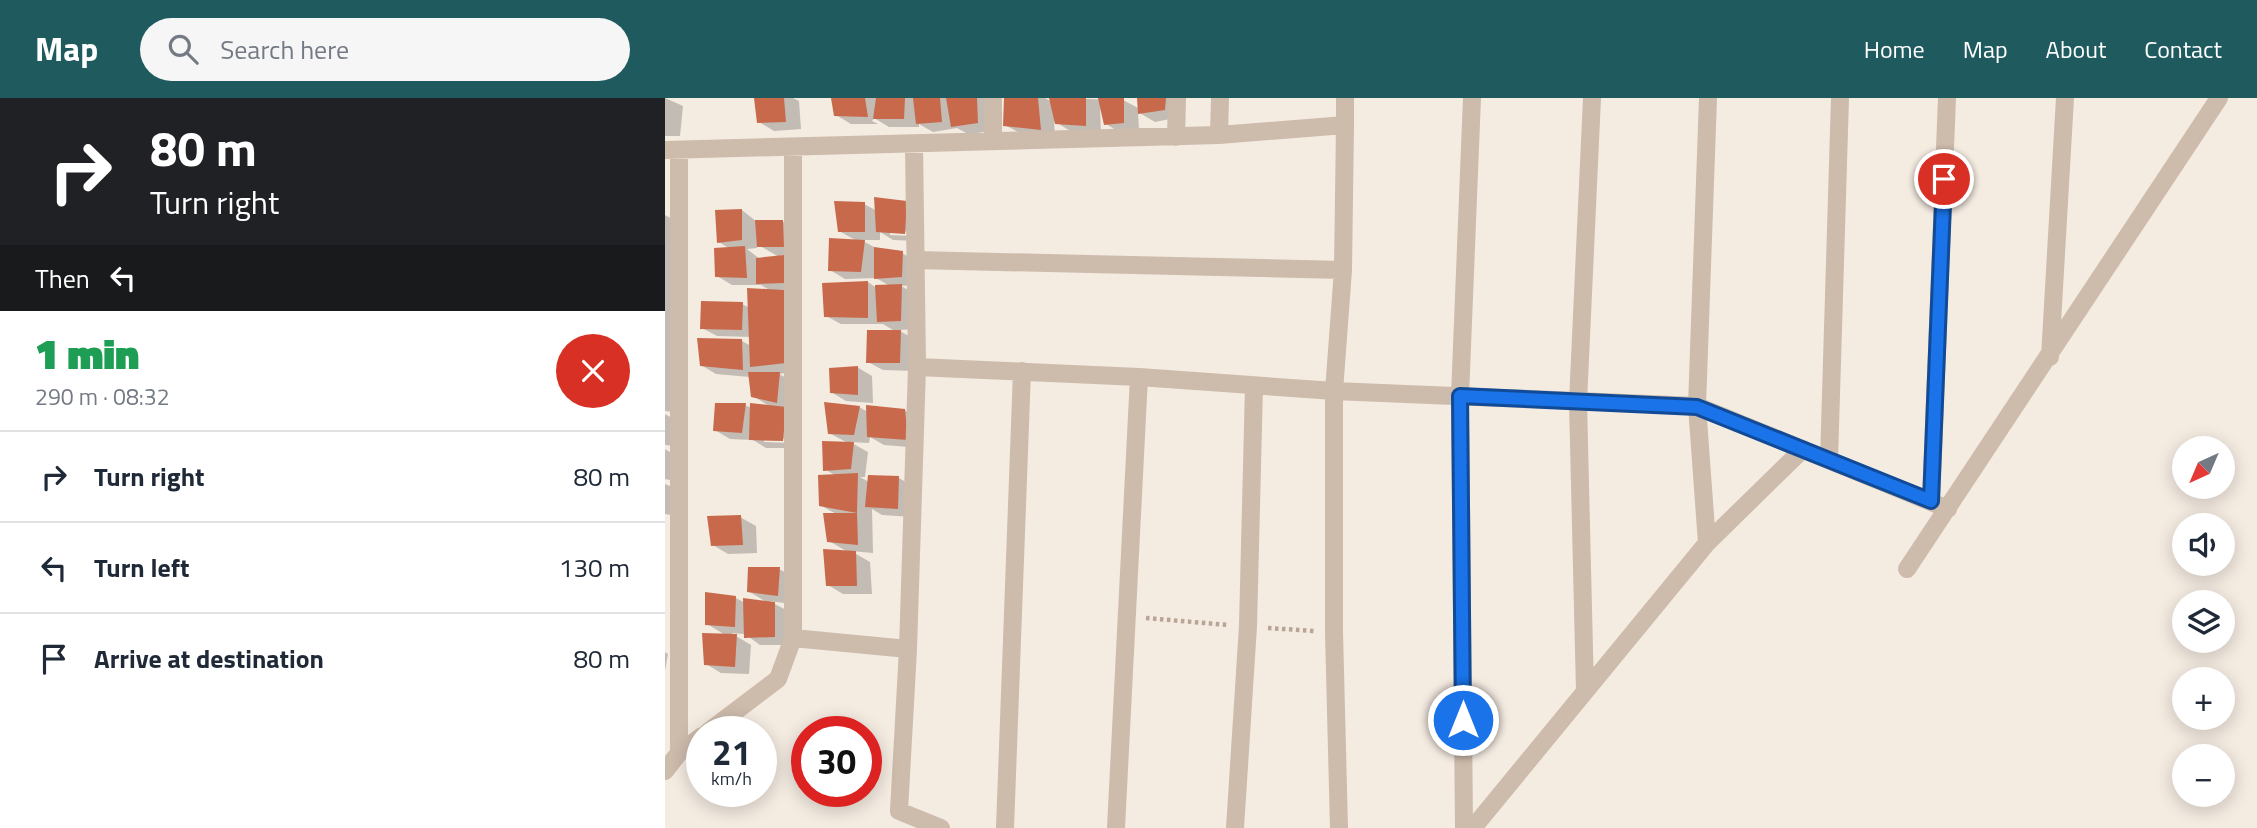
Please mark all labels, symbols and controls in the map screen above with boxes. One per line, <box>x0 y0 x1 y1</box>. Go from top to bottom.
search box <box>140 18 630 81</box>
text: Map <box>35 24 98 74</box>
icon: search <box>164 30 202 68</box>
text: Search here <box>220 30 349 69</box>
text: Home <box>1864 31 1925 67</box>
text: Map <box>1963 31 2008 67</box>
text: About <box>2046 31 2106 67</box>
text: Contact <box>2144 31 2222 67</box>
text: 80 m <box>150 110 257 185</box>
icon: right <box>35 126 126 217</box>
pin <box>1914 149 1974 209</box>
icon: arrive <box>1925 160 1963 198</box>
text: Turn right <box>150 178 279 226</box>
text: Then <box>35 259 90 298</box>
icon: left <box>104 259 142 297</box>
text: 1 min <box>35 321 139 385</box>
button: close <box>556 334 630 408</box>
text: 290 m · 08:32 <box>35 379 170 414</box>
north arrow <box>2172 436 2235 499</box>
map controls <box>2172 436 2235 807</box>
text: Turn right <box>94 457 205 496</box>
text: 80 m <box>573 457 630 496</box>
icon: right <box>35 458 73 496</box>
button: sound <box>2172 513 2235 576</box>
text: Turn left <box>94 548 189 587</box>
text: 130 m <box>559 548 630 587</box>
icon: left <box>35 549 73 587</box>
button: layers <box>2172 590 2235 653</box>
text: Arrive at destination <box>94 639 324 678</box>
text: 80 m <box>573 639 630 678</box>
icon: arrive <box>35 640 73 678</box>
button: + <box>2172 667 2235 730</box>
position arrow <box>1426 683 1500 757</box>
speed limit sign: 30 <box>791 716 882 807</box>
text: 21 <box>712 725 751 779</box>
button: − <box>2172 744 2235 807</box>
text: km/h <box>711 765 752 792</box>

